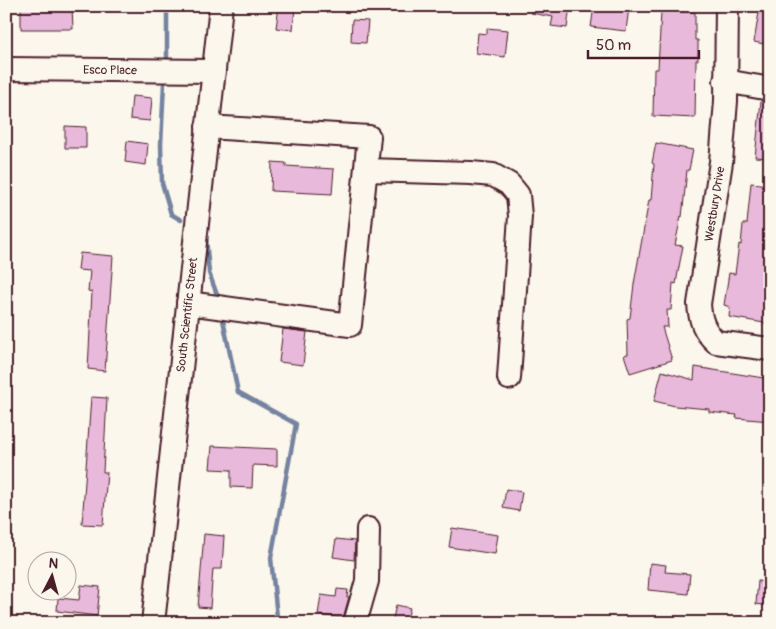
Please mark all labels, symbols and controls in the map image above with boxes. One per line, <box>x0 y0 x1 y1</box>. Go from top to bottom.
scale bar <box>588 28 700 60</box>
text: 50 m <box>596 36 631 55</box>
street label: Esco Place <box>83 62 137 78</box>
street label: Westbury Drive <box>702 165 728 243</box>
street label: South Scientific Street <box>173 256 201 373</box>
north arrow <box>28 552 78 602</box>
text: N <box>48 555 59 573</box>

